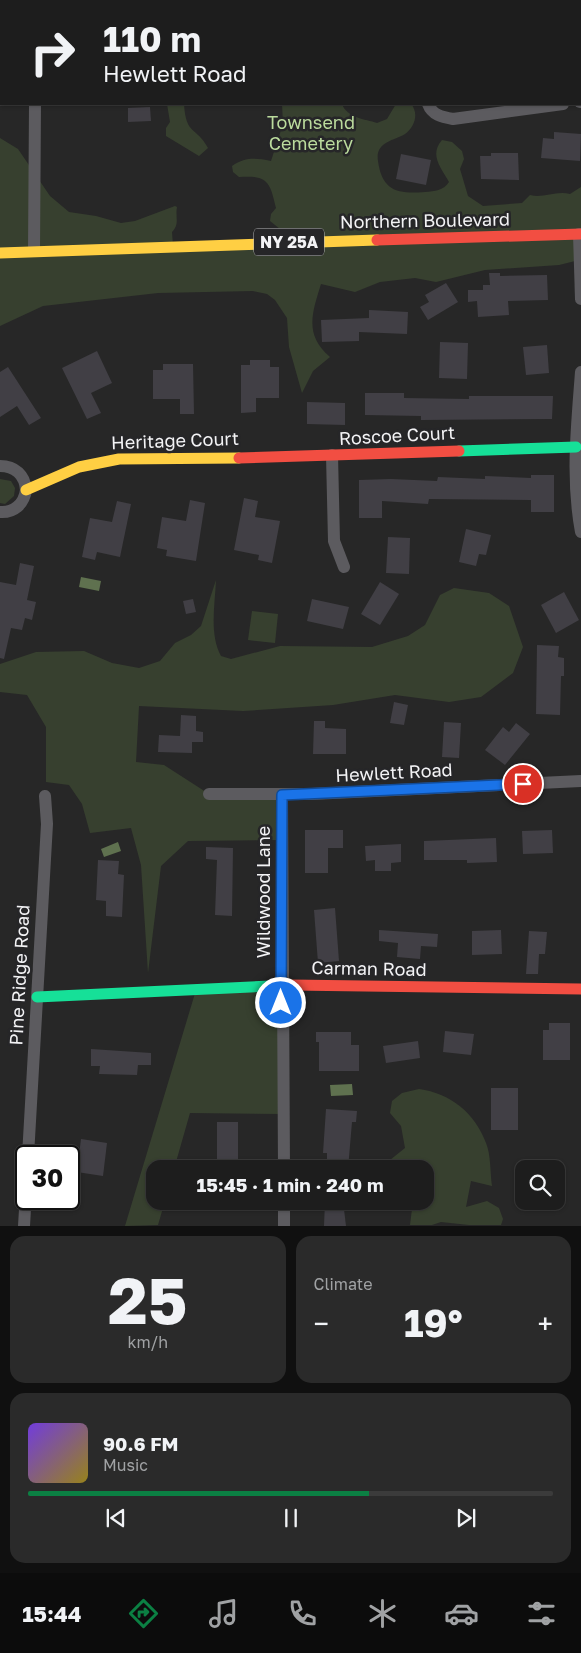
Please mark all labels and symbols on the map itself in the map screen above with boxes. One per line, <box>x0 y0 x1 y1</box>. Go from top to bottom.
park label: Townsend Cemetery <box>267 111 355 154</box>
street label: Northern Boulevard <box>340 208 510 232</box>
road number: NY 25A <box>254 228 324 256</box>
street label: Roscoe Court <box>338 421 456 449</box>
street label: Heritage Court <box>111 427 239 453</box>
street label: Hewlett Road <box>335 758 453 786</box>
pin <box>502 763 544 805</box>
street label: Wildwood Lane <box>252 826 274 958</box>
street label: Pine Ridge Road <box>4 904 34 1046</box>
street label: Carman Road <box>311 956 427 980</box>
position arrow <box>254 976 306 1028</box>
speed limit sign: 30 <box>15 1145 80 1210</box>

